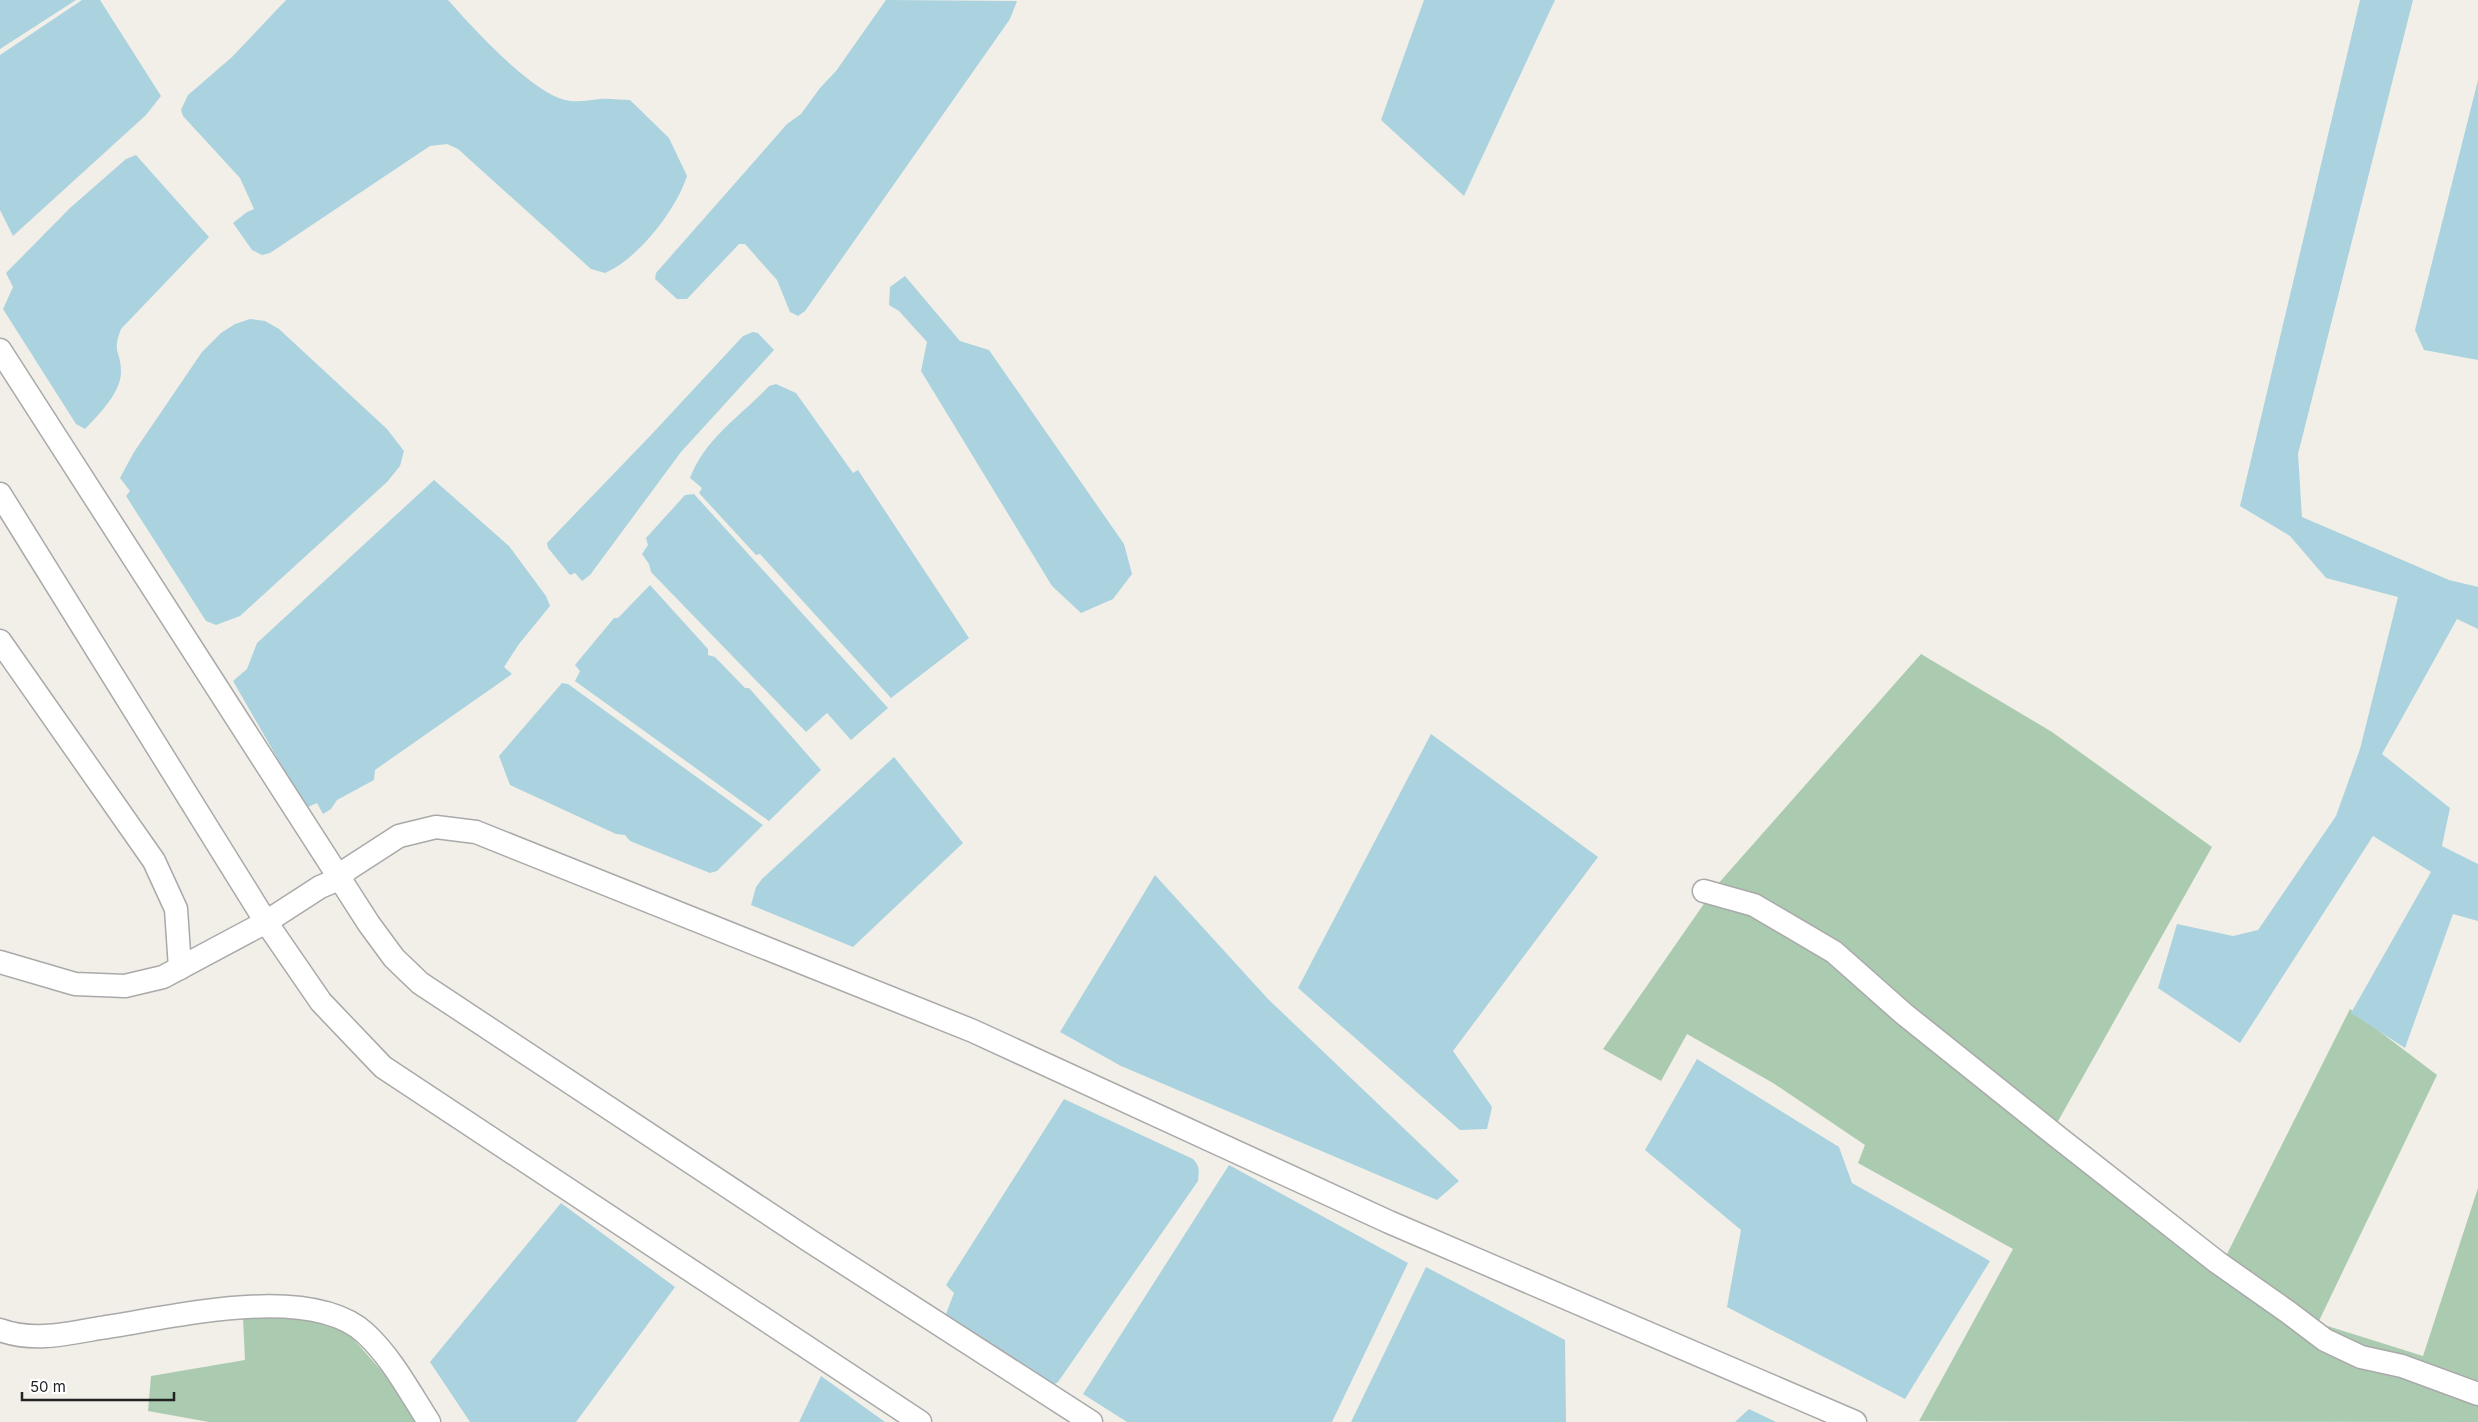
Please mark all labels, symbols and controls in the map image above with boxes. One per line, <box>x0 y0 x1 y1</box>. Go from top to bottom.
scale bar <box>22 1370 175 1402</box>
text: 50 m <box>30 1377 66 1396</box>

